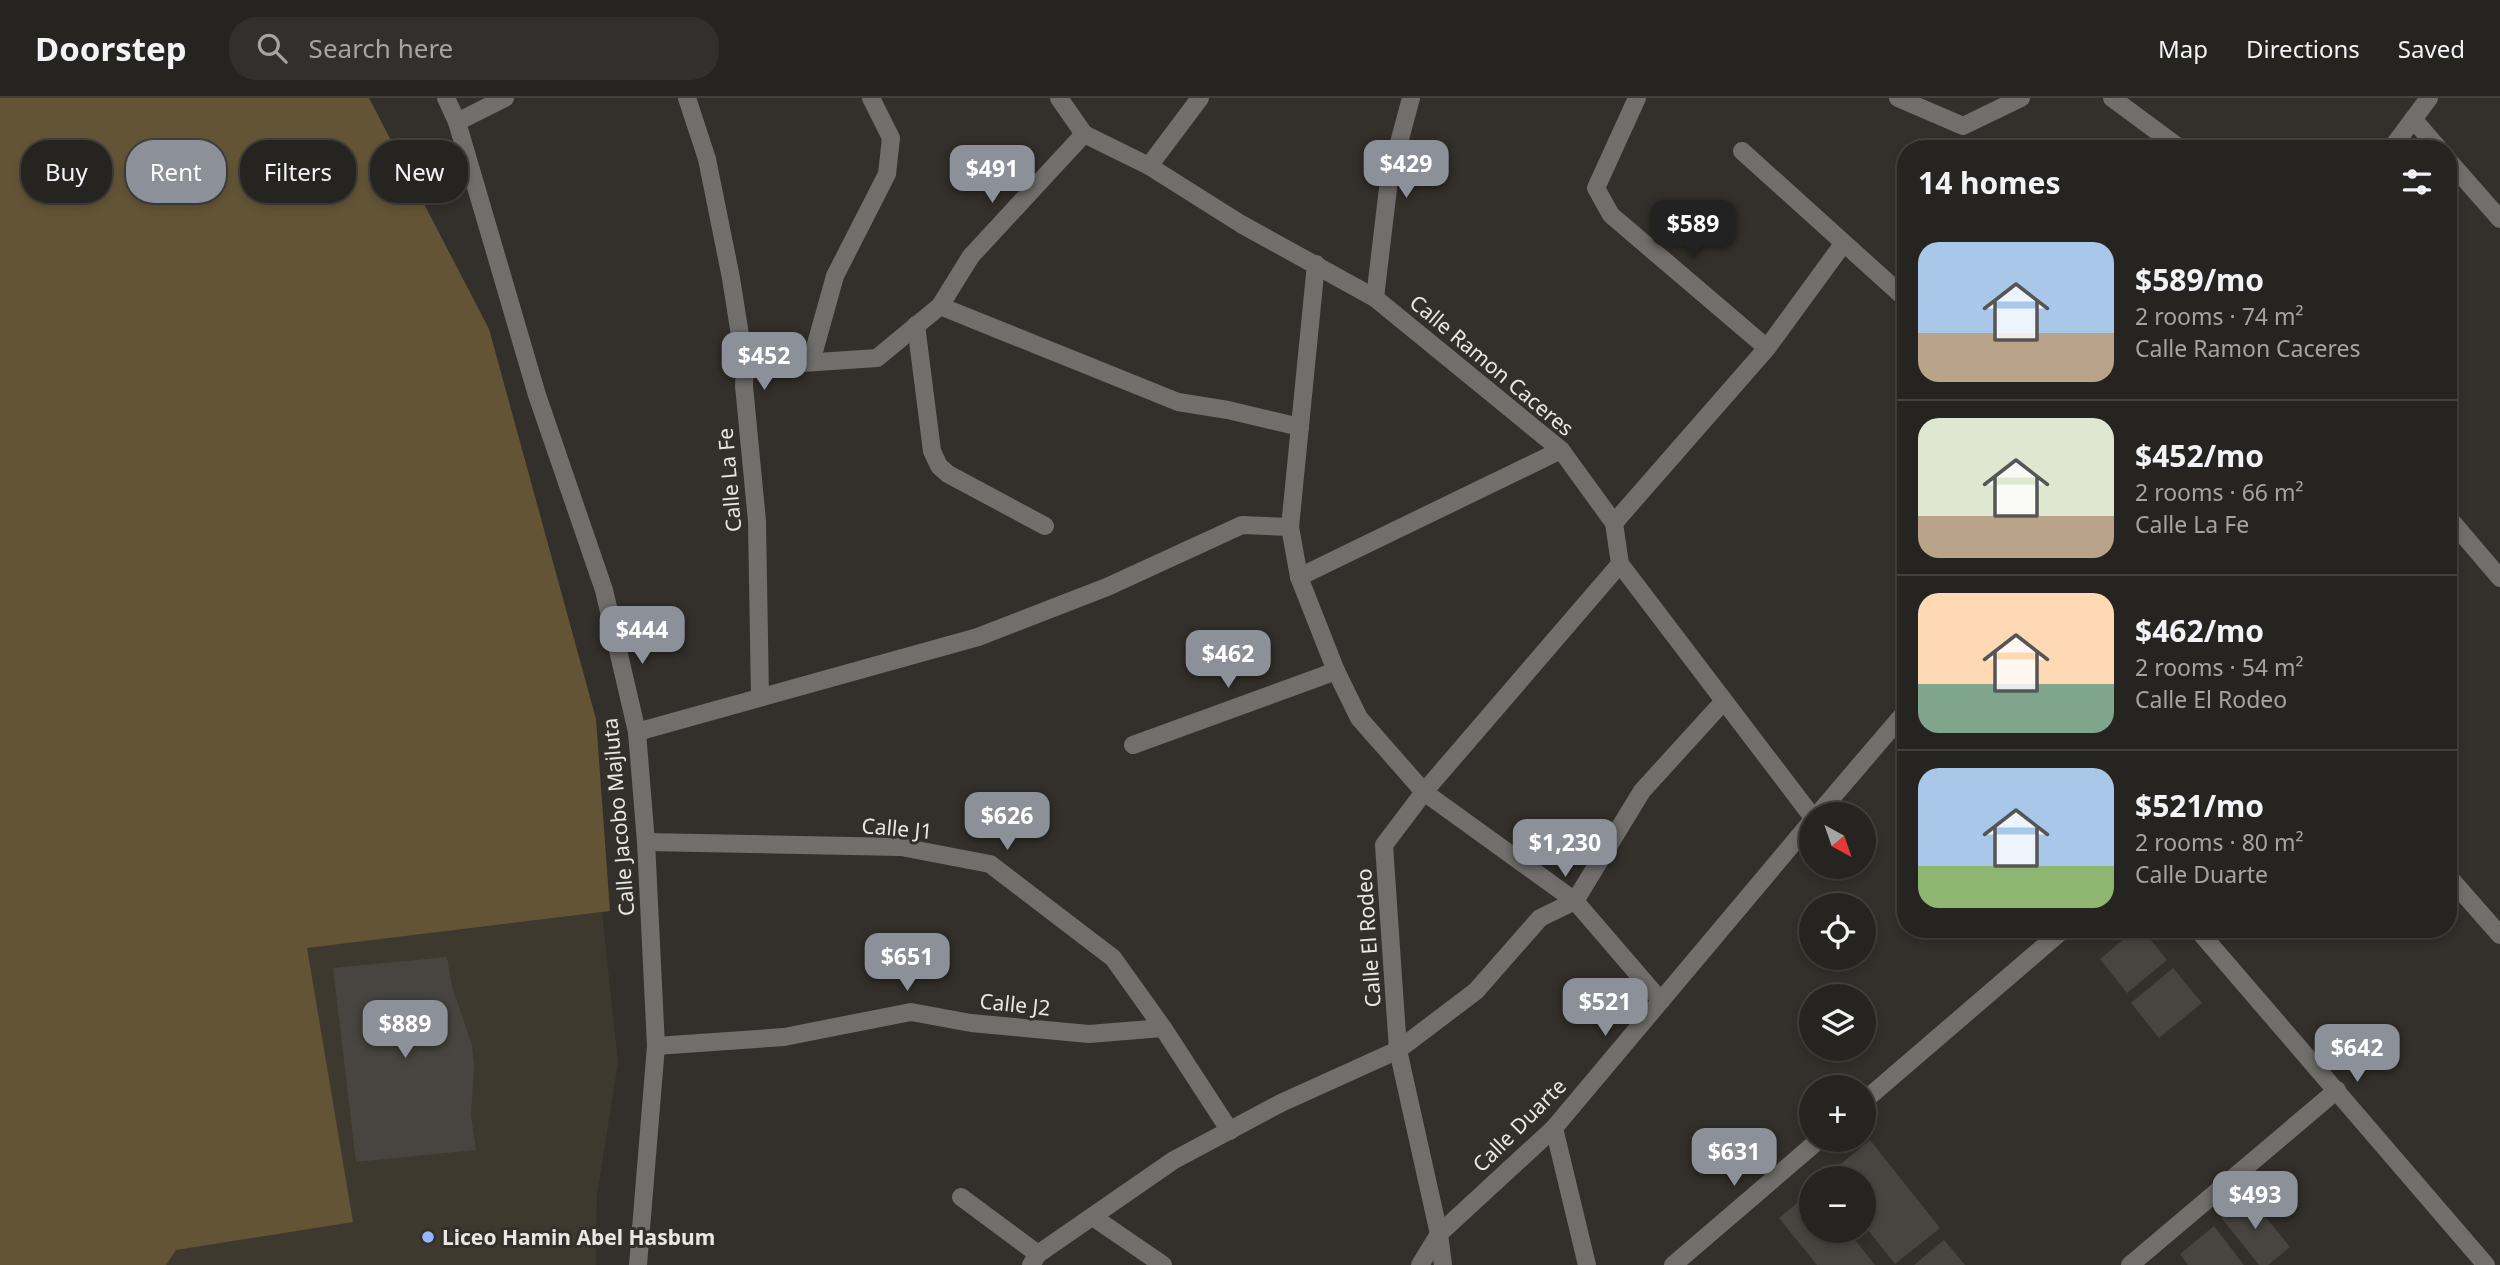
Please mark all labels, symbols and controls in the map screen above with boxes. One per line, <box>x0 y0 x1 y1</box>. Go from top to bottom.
search box <box>229 17 719 80</box>
text: Doorstep <box>35 26 187 71</box>
icon: search <box>253 29 291 67</box>
text: Search here <box>309 30 453 66</box>
text: Map <box>2158 32 2208 65</box>
text: Directions <box>2246 32 2360 65</box>
text: Saved <box>2398 32 2465 65</box>
chip: Buy <box>21 140 112 203</box>
chip: Rent <box>126 140 226 203</box>
chip: Filters <box>240 140 356 203</box>
chip: New <box>370 140 468 203</box>
pin: $429 <box>1365 140 1447 200</box>
pin: $491 <box>951 146 1033 205</box>
text: $429 <box>1380 147 1432 179</box>
text: $491 <box>966 152 1018 184</box>
text: 14 homes <box>1918 162 2061 203</box>
icon: filters <box>2398 163 2436 201</box>
pin: $589 <box>1652 200 1734 260</box>
text: $589 <box>1667 207 1719 239</box>
text: $589/mo <box>2135 259 2264 300</box>
icon: home <box>1974 270 2058 354</box>
street label: Calle Ramon Caceres <box>1404 288 1580 442</box>
text: 2 rooms · 74 m² <box>2135 300 2304 332</box>
pin: $452 <box>723 332 805 392</box>
text: Calle Ramon Caceres <box>2135 332 2361 364</box>
text: $452 <box>738 339 790 371</box>
street label: Calle La Fe <box>711 427 747 533</box>
text: $452/mo <box>2135 435 2264 476</box>
icon: home <box>1974 446 2058 530</box>
text: 2 rooms · 66 m² <box>2135 476 2304 508</box>
text: Calle La Fe <box>2135 508 2249 540</box>
pin: $444 <box>601 606 683 666</box>
text: $462/mo <box>2135 610 2264 651</box>
text: $444 <box>616 613 668 645</box>
icon: home <box>1974 621 2058 705</box>
pin: $462 <box>1187 630 1269 690</box>
text: $462 <box>1202 637 1254 669</box>
text: 2 rooms · 54 m² <box>2135 651 2304 683</box>
text: Calle El Rodeo <box>2135 683 2287 715</box>
street label: Calle Jacobo Majluta <box>595 717 641 917</box>
text: $521/mo <box>2135 785 2264 826</box>
pin: $626 <box>966 792 1048 852</box>
icon: home <box>1974 796 2058 880</box>
text: $626 <box>981 799 1033 831</box>
north arrow <box>1799 802 1876 878</box>
map controls <box>1799 802 1876 1243</box>
street label: Calle J1 <box>860 811 934 845</box>
pin: $1,230 <box>1508 820 1622 879</box>
text: $1,230 <box>1529 826 1601 858</box>
text: 2 rooms · 80 m² <box>2135 826 2304 858</box>
text: Calle Duarte <box>2135 858 2268 890</box>
street label: Calle El Rodeo <box>1349 868 1387 1008</box>
button: locate <box>1799 893 1876 970</box>
pin: $651 <box>866 934 948 993</box>
text: $651 <box>881 940 933 972</box>
pin: $521 <box>1564 978 1646 1038</box>
button: layers <box>1799 984 1876 1061</box>
text: $521 <box>1579 985 1631 1017</box>
street label: Calle J2 <box>978 986 1052 1022</box>
pin: $889 <box>364 1000 446 1060</box>
text: $889 <box>379 1007 431 1039</box>
pin: $642 <box>2316 1024 2398 1084</box>
text: $642 <box>2331 1031 2383 1063</box>
street label: Calle Duarte <box>1466 1072 1572 1178</box>
button: + <box>1799 1075 1876 1152</box>
pin: $631 <box>1693 1128 1775 1188</box>
text: $631 <box>1708 1135 1760 1167</box>
button: − <box>1799 1166 1876 1243</box>
pin: $493 <box>2214 1172 2296 1231</box>
text: $493 <box>2229 1178 2281 1210</box>
place label: Liceo Hamin Abel Hasbum <box>442 1223 715 1251</box>
marker: Liceo Hamin Abel Hasbum <box>420 1229 436 1245</box>

